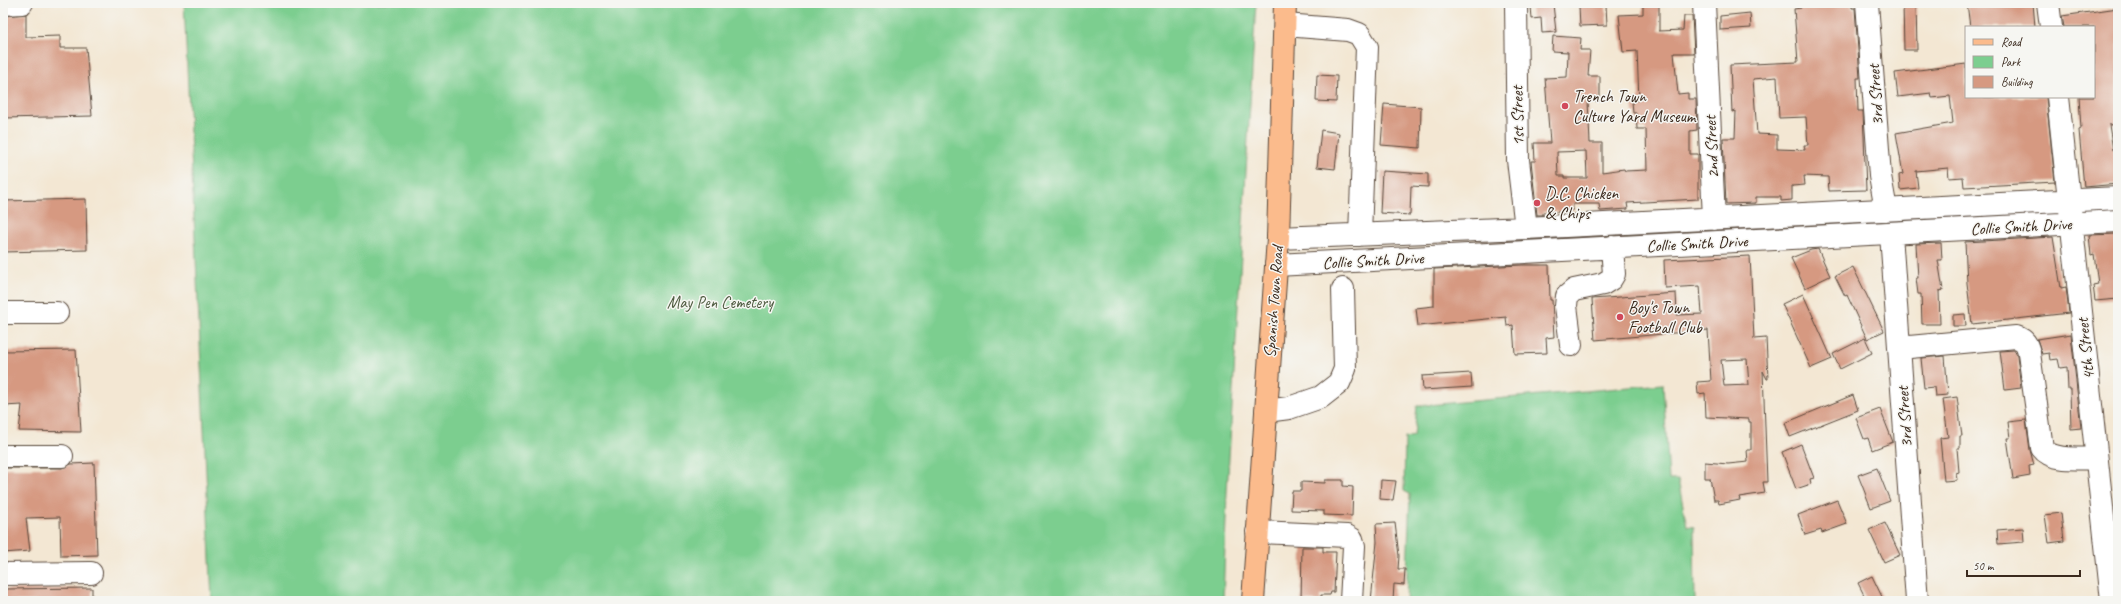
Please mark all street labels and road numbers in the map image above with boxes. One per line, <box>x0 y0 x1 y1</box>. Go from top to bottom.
street label: 3rd Street <box>1863 61 1888 126</box>
street label: 1st Street <box>1506 84 1529 146</box>
street label: 2nd Street <box>1699 113 1724 179</box>
street label: Collie Smith Drive <box>1970 213 2074 240</box>
street label: Collie Smith Drive <box>1646 230 1750 257</box>
street label: Spanish Town Road <box>1259 243 1288 358</box>
street label: Collie Smith Drive <box>1322 247 1426 274</box>
street label: 4th Street <box>2072 315 2099 381</box>
street label: 3rd Street <box>1892 383 1917 448</box>

